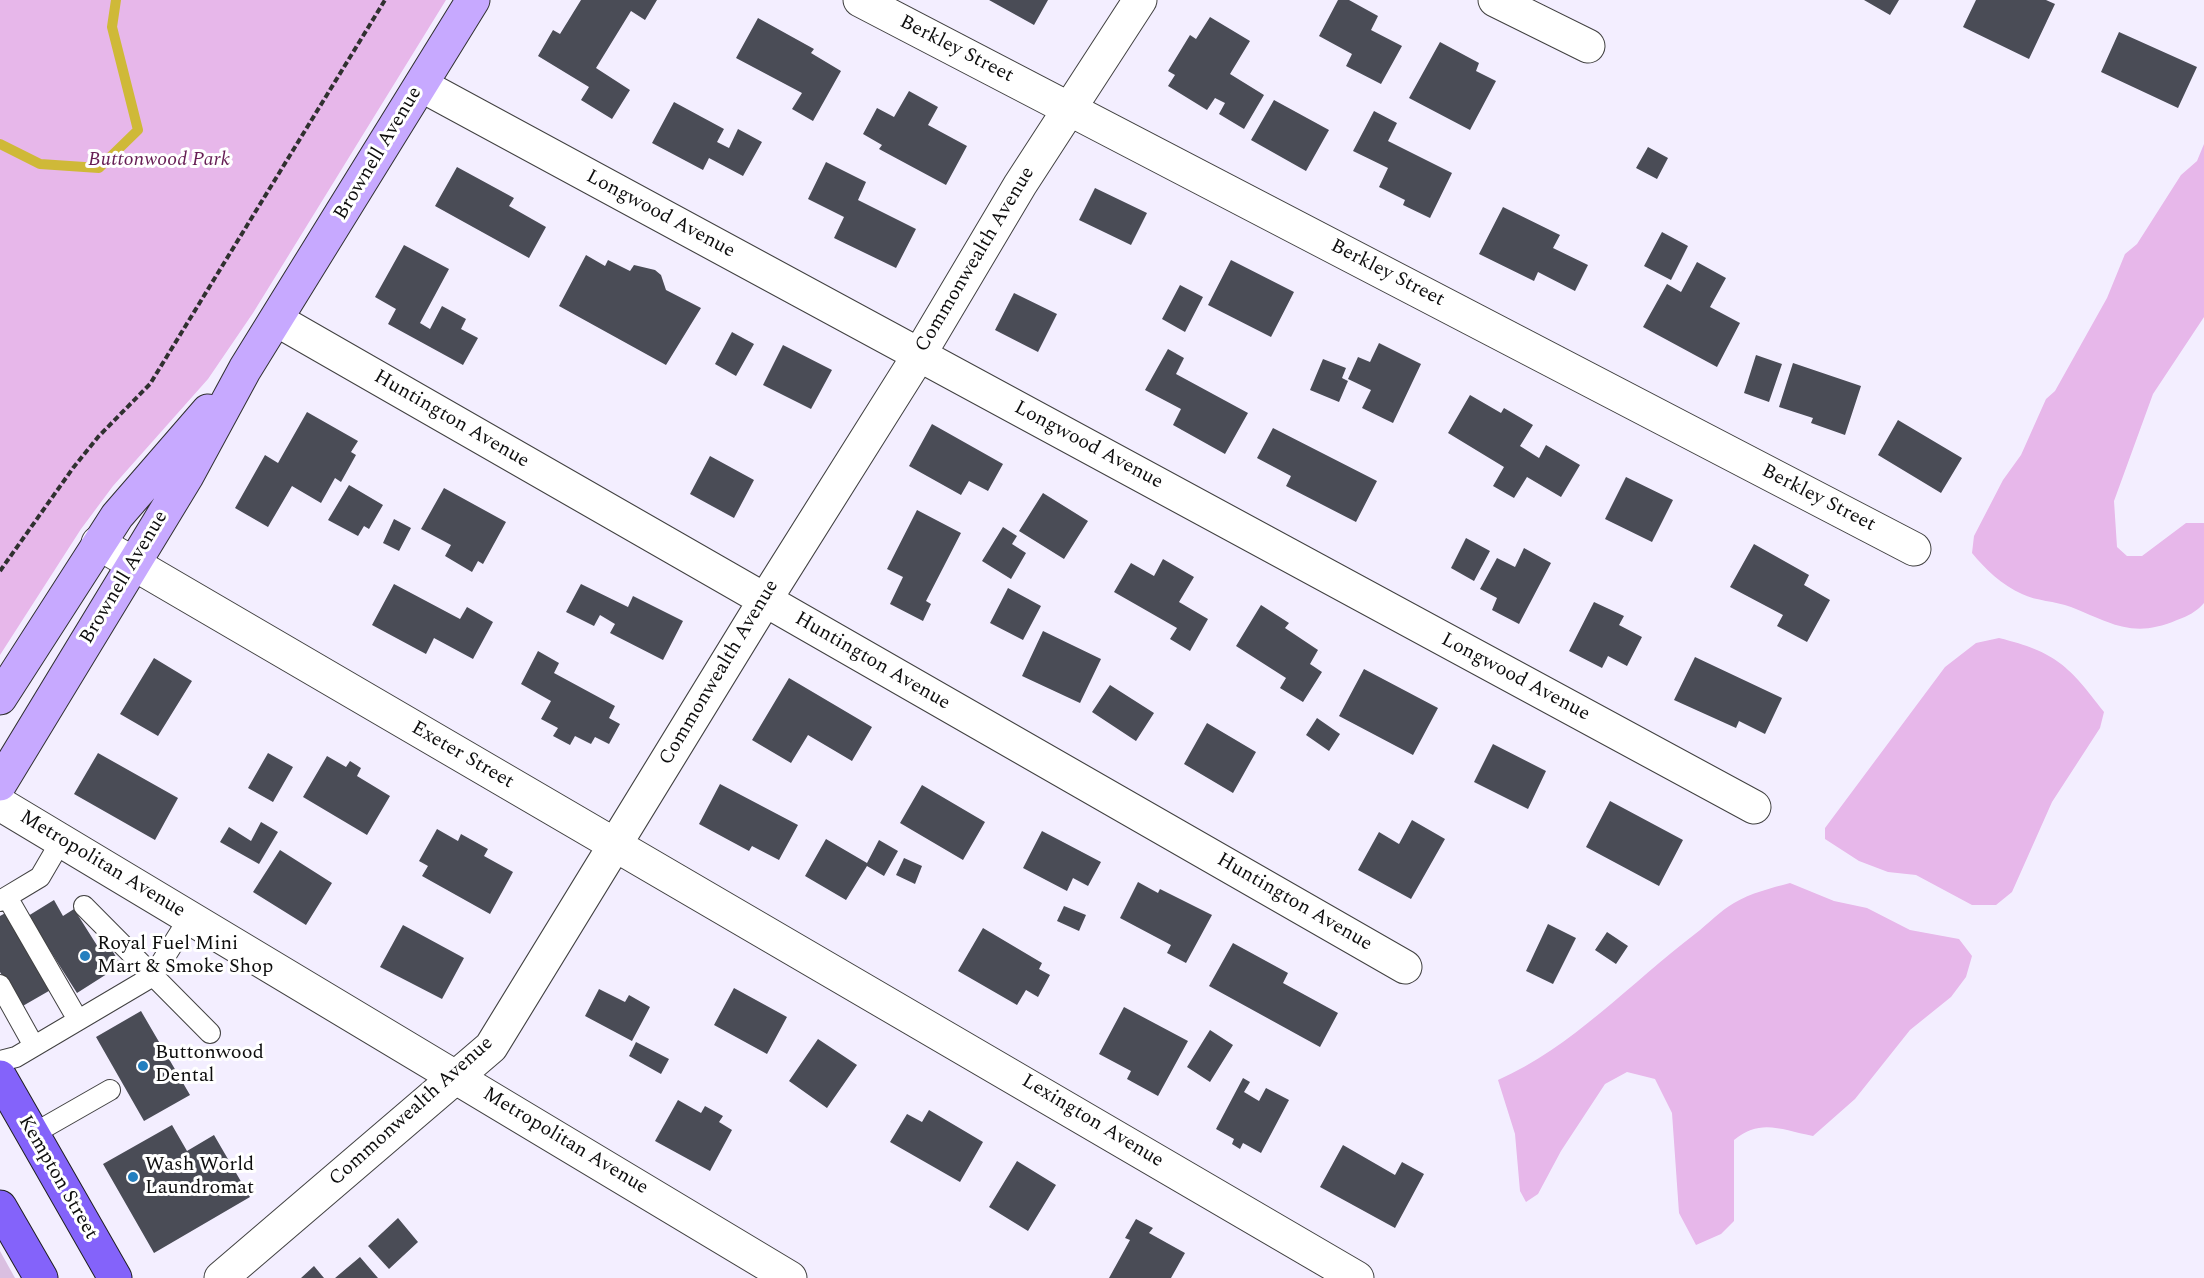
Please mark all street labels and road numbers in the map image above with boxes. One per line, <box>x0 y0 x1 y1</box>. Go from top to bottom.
street label: Berkley Street <box>895 11 1017 89</box>
street label: Brownell Avenue <box>330 83 428 225</box>
street label: Commonwealth Avenue <box>911 163 1041 357</box>
street label: Longwood Avenue <box>582 166 738 264</box>
street label: Berkley Street <box>1326 235 1448 313</box>
street label: Huntington Avenue <box>369 366 533 474</box>
street label: Longwood Avenue <box>1010 397 1166 495</box>
street label: Berkley Street <box>1757 460 1879 538</box>
street label: Brownell Avenue <box>76 507 174 649</box>
street label: Commonwealth Avenue <box>655 576 785 770</box>
street label: Huntington Avenue <box>790 608 954 716</box>
street label: Longwood Avenue <box>1437 629 1593 727</box>
street label: Exeter Street <box>406 717 518 795</box>
street label: Metropolitan Avenue <box>15 806 189 924</box>
street label: Huntington Avenue <box>1212 849 1376 957</box>
street label: Commonwealth Avenue <box>325 1032 499 1192</box>
street label: Lexington Avenue <box>1017 1070 1167 1174</box>
street label: Metropolitan Avenue <box>478 1083 652 1201</box>
street label: Kempton Street <box>12 1112 102 1244</box>

